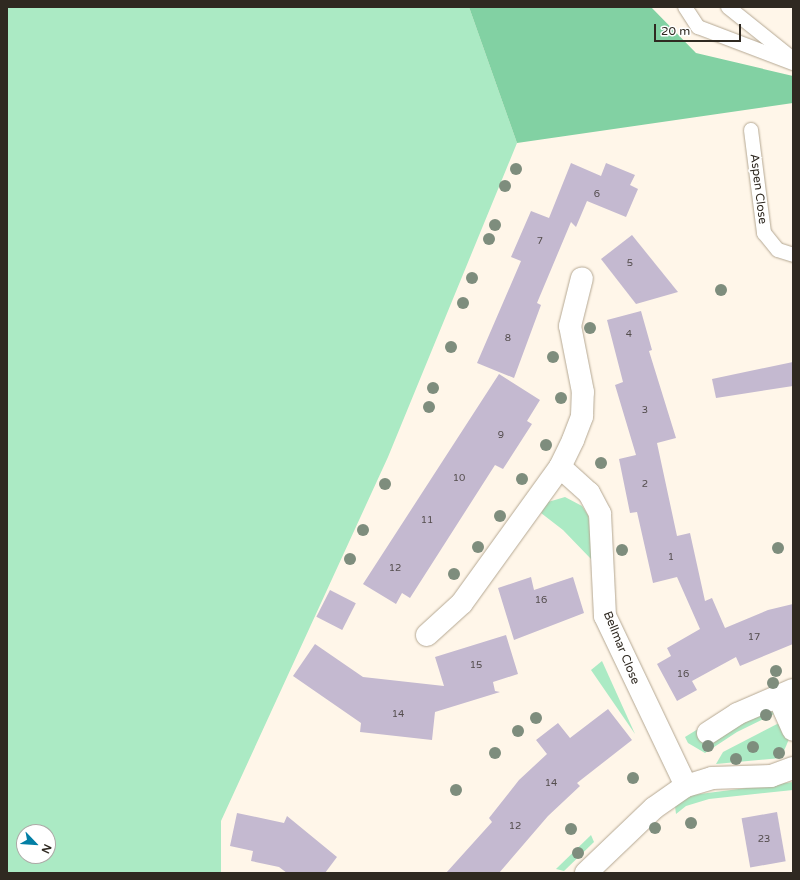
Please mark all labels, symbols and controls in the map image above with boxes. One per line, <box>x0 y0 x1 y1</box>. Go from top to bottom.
scale bar <box>656 16 743 42</box>
text: 20 m <box>661 24 690 38</box>
street label: Aspen Close <box>747 153 769 225</box>
house number: 6 <box>594 189 600 201</box>
house number: 7 <box>537 236 543 248</box>
house number: 5 <box>627 258 633 270</box>
house number: 4 <box>626 329 632 341</box>
house number: 8 <box>505 333 511 345</box>
house number: 3 <box>642 405 648 417</box>
house number: 9 <box>498 430 504 442</box>
house number: 10 <box>453 473 465 485</box>
house number: 2 <box>642 479 648 491</box>
house number: 11 <box>421 515 433 527</box>
house number: 1 <box>668 552 674 564</box>
house number: 12 <box>389 563 401 575</box>
house number: 16 <box>535 595 547 607</box>
street label: Bellmar Close <box>600 609 642 687</box>
house number: 17 <box>748 632 760 644</box>
house number: 15 <box>470 660 482 672</box>
house number: 16 <box>677 669 689 681</box>
house number: 14 <box>392 709 404 721</box>
house number: 14 <box>545 778 557 790</box>
house number: 12 <box>509 821 521 833</box>
north arrow <box>16 824 56 864</box>
house number: 23 <box>758 834 770 846</box>
text: N <box>39 842 54 856</box>

